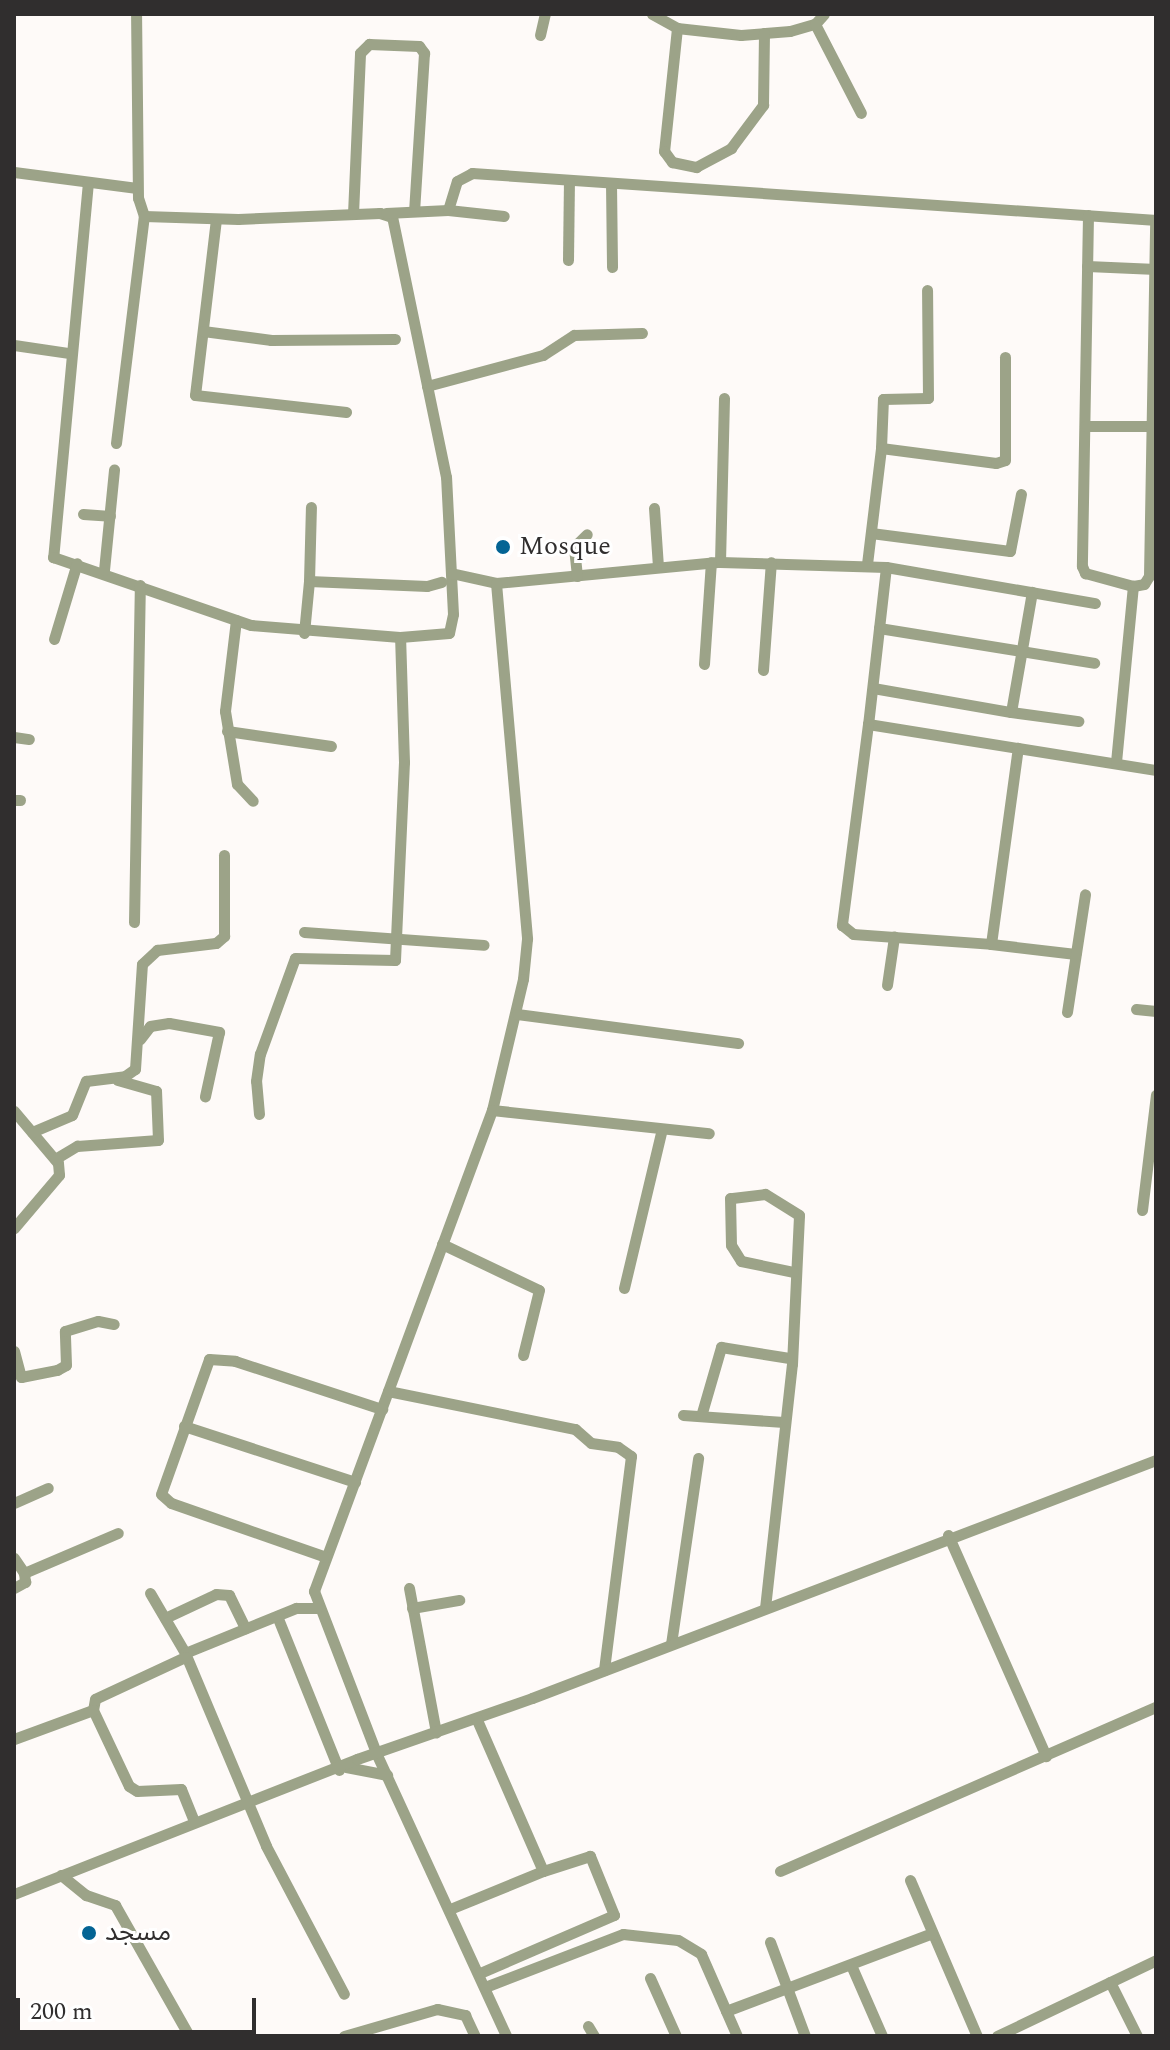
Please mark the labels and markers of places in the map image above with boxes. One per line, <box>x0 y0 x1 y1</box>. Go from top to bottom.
place label: Mosque <box>519 531 611 563</box>
marker: Mosque <box>494 538 512 556</box>
place label: مسجد <box>105 1917 171 1949</box>
marker: مسجد <box>80 1924 98 1942</box>

